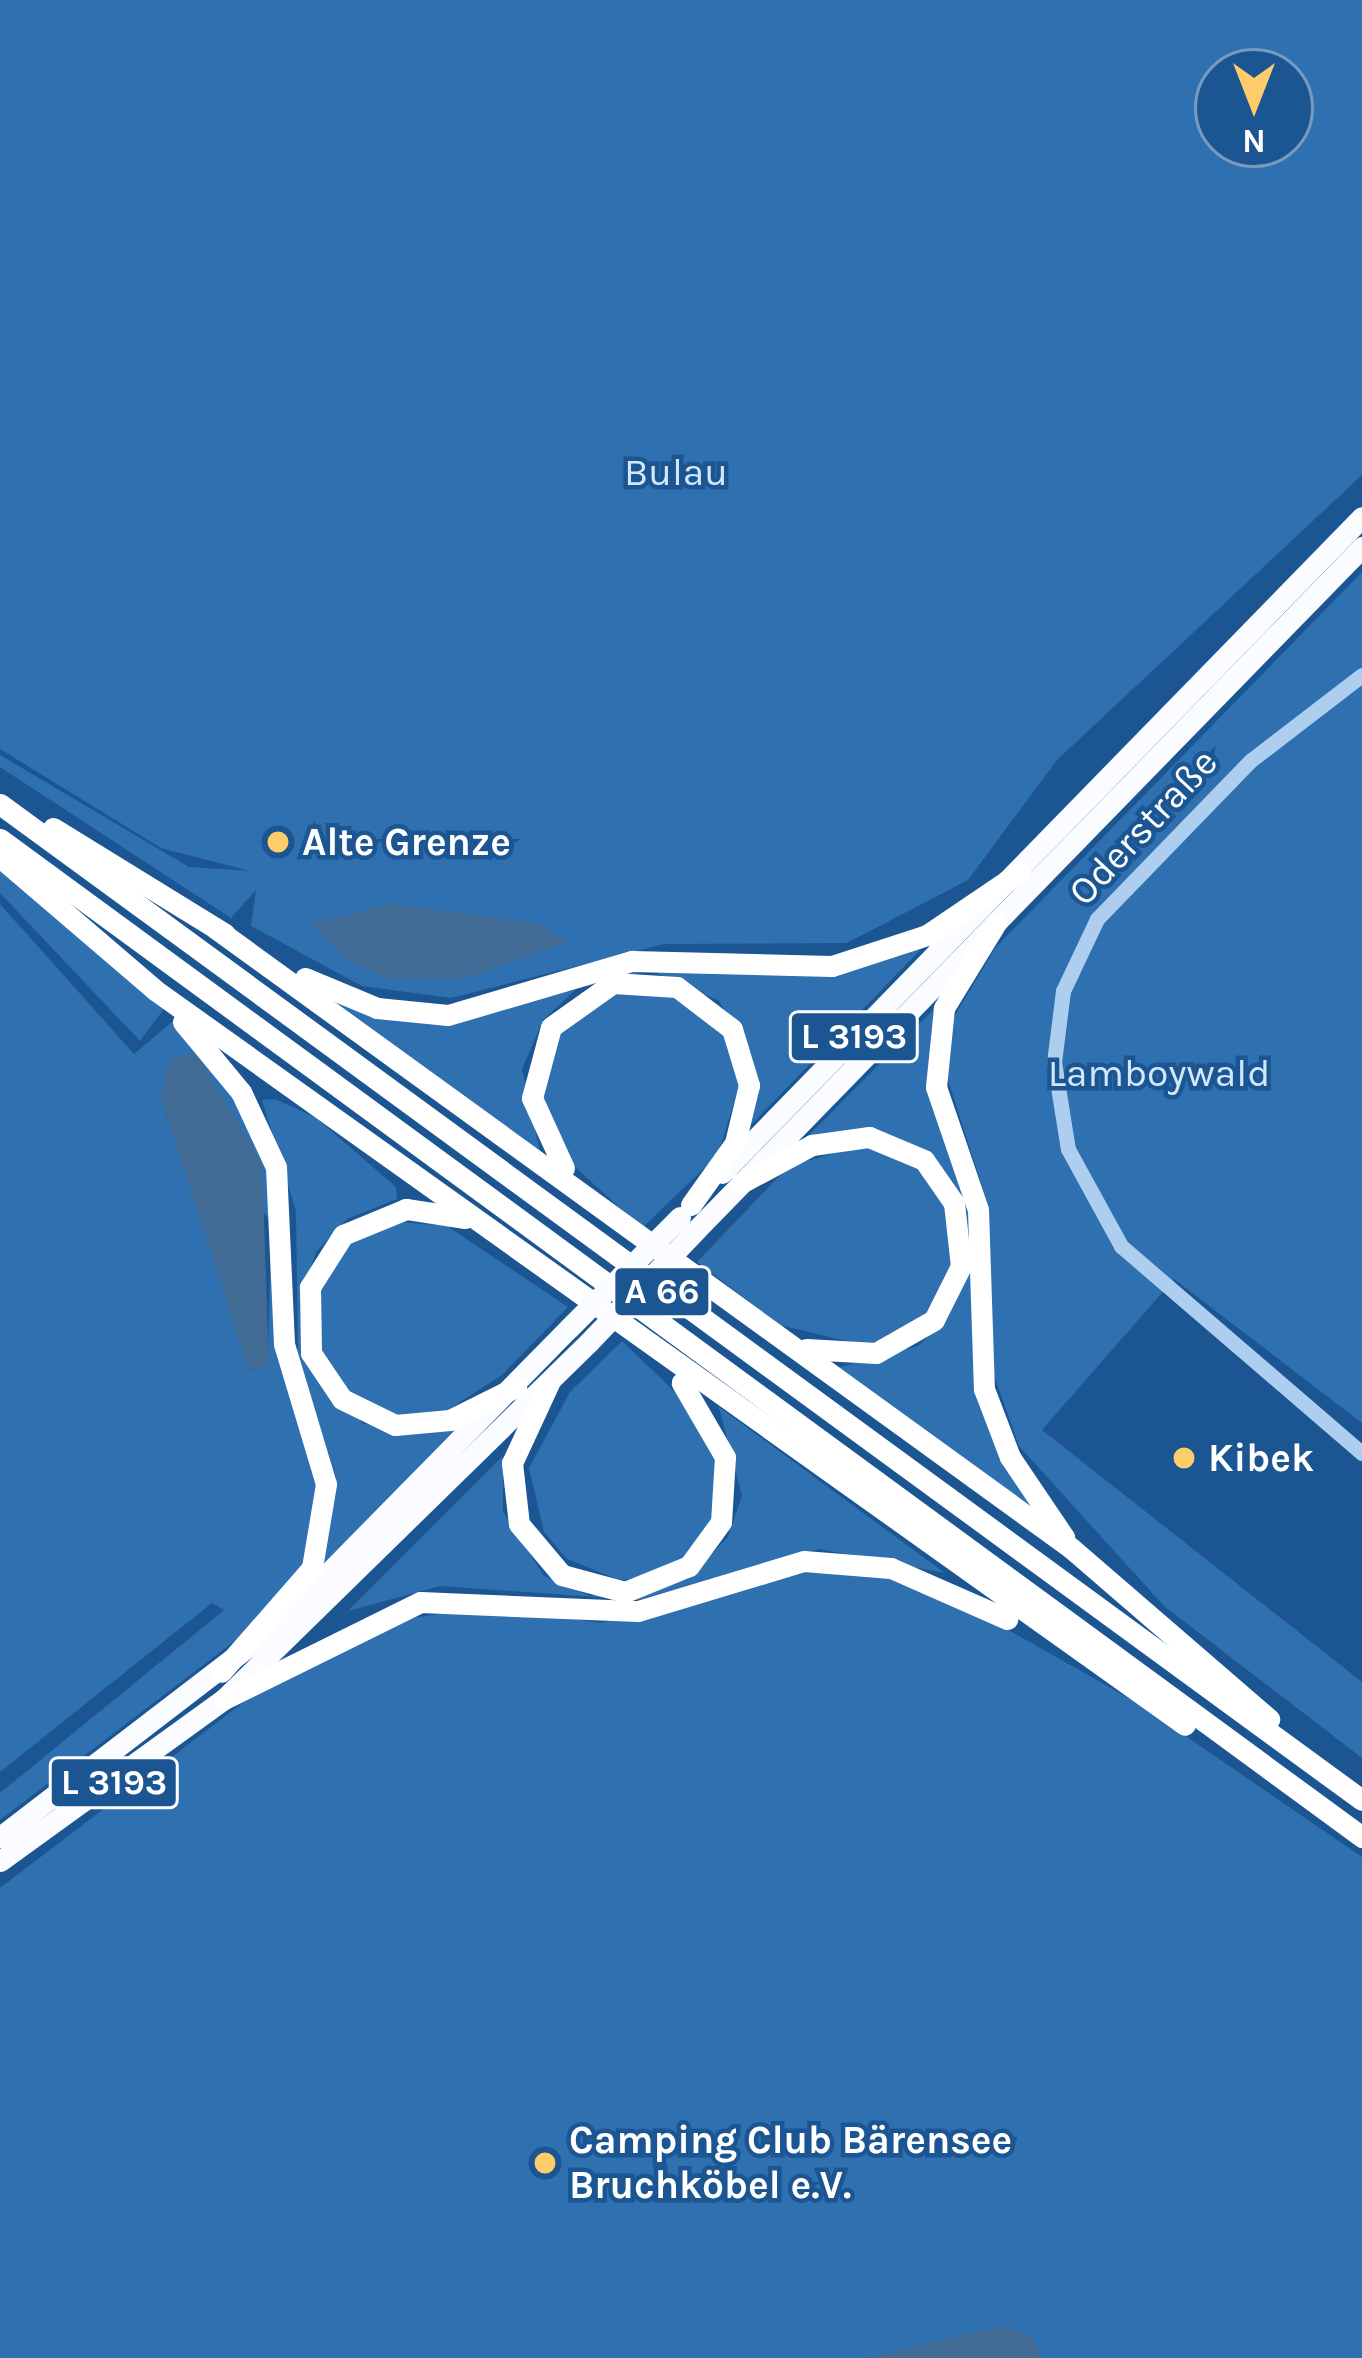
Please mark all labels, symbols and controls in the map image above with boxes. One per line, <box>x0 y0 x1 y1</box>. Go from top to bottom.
north arrow <box>1194 48 1314 168</box>
text: N <box>1242 122 1266 160</box>
park label: Bulau <box>624 449 728 495</box>
street label: Oderstraße <box>1059 739 1227 915</box>
place label: Alte Grenze <box>302 819 511 865</box>
marker: Alte Grenze <box>265 829 291 855</box>
road number: L 3193 <box>788 1007 920 1067</box>
park label: Lamboywald <box>1048 1050 1270 1096</box>
road number: A 66 <box>611 1262 713 1322</box>
place label: Kibek <box>1208 1435 1314 1481</box>
marker: Kibek <box>1171 1445 1197 1471</box>
road number: L 3193 <box>48 1753 180 1813</box>
place label: Camping Club Bärensee Bruchköbel e.V. <box>569 2118 1012 2209</box>
marker: Camping Club Bärensee Bruchköbel e.V. <box>532 2150 558 2176</box>

